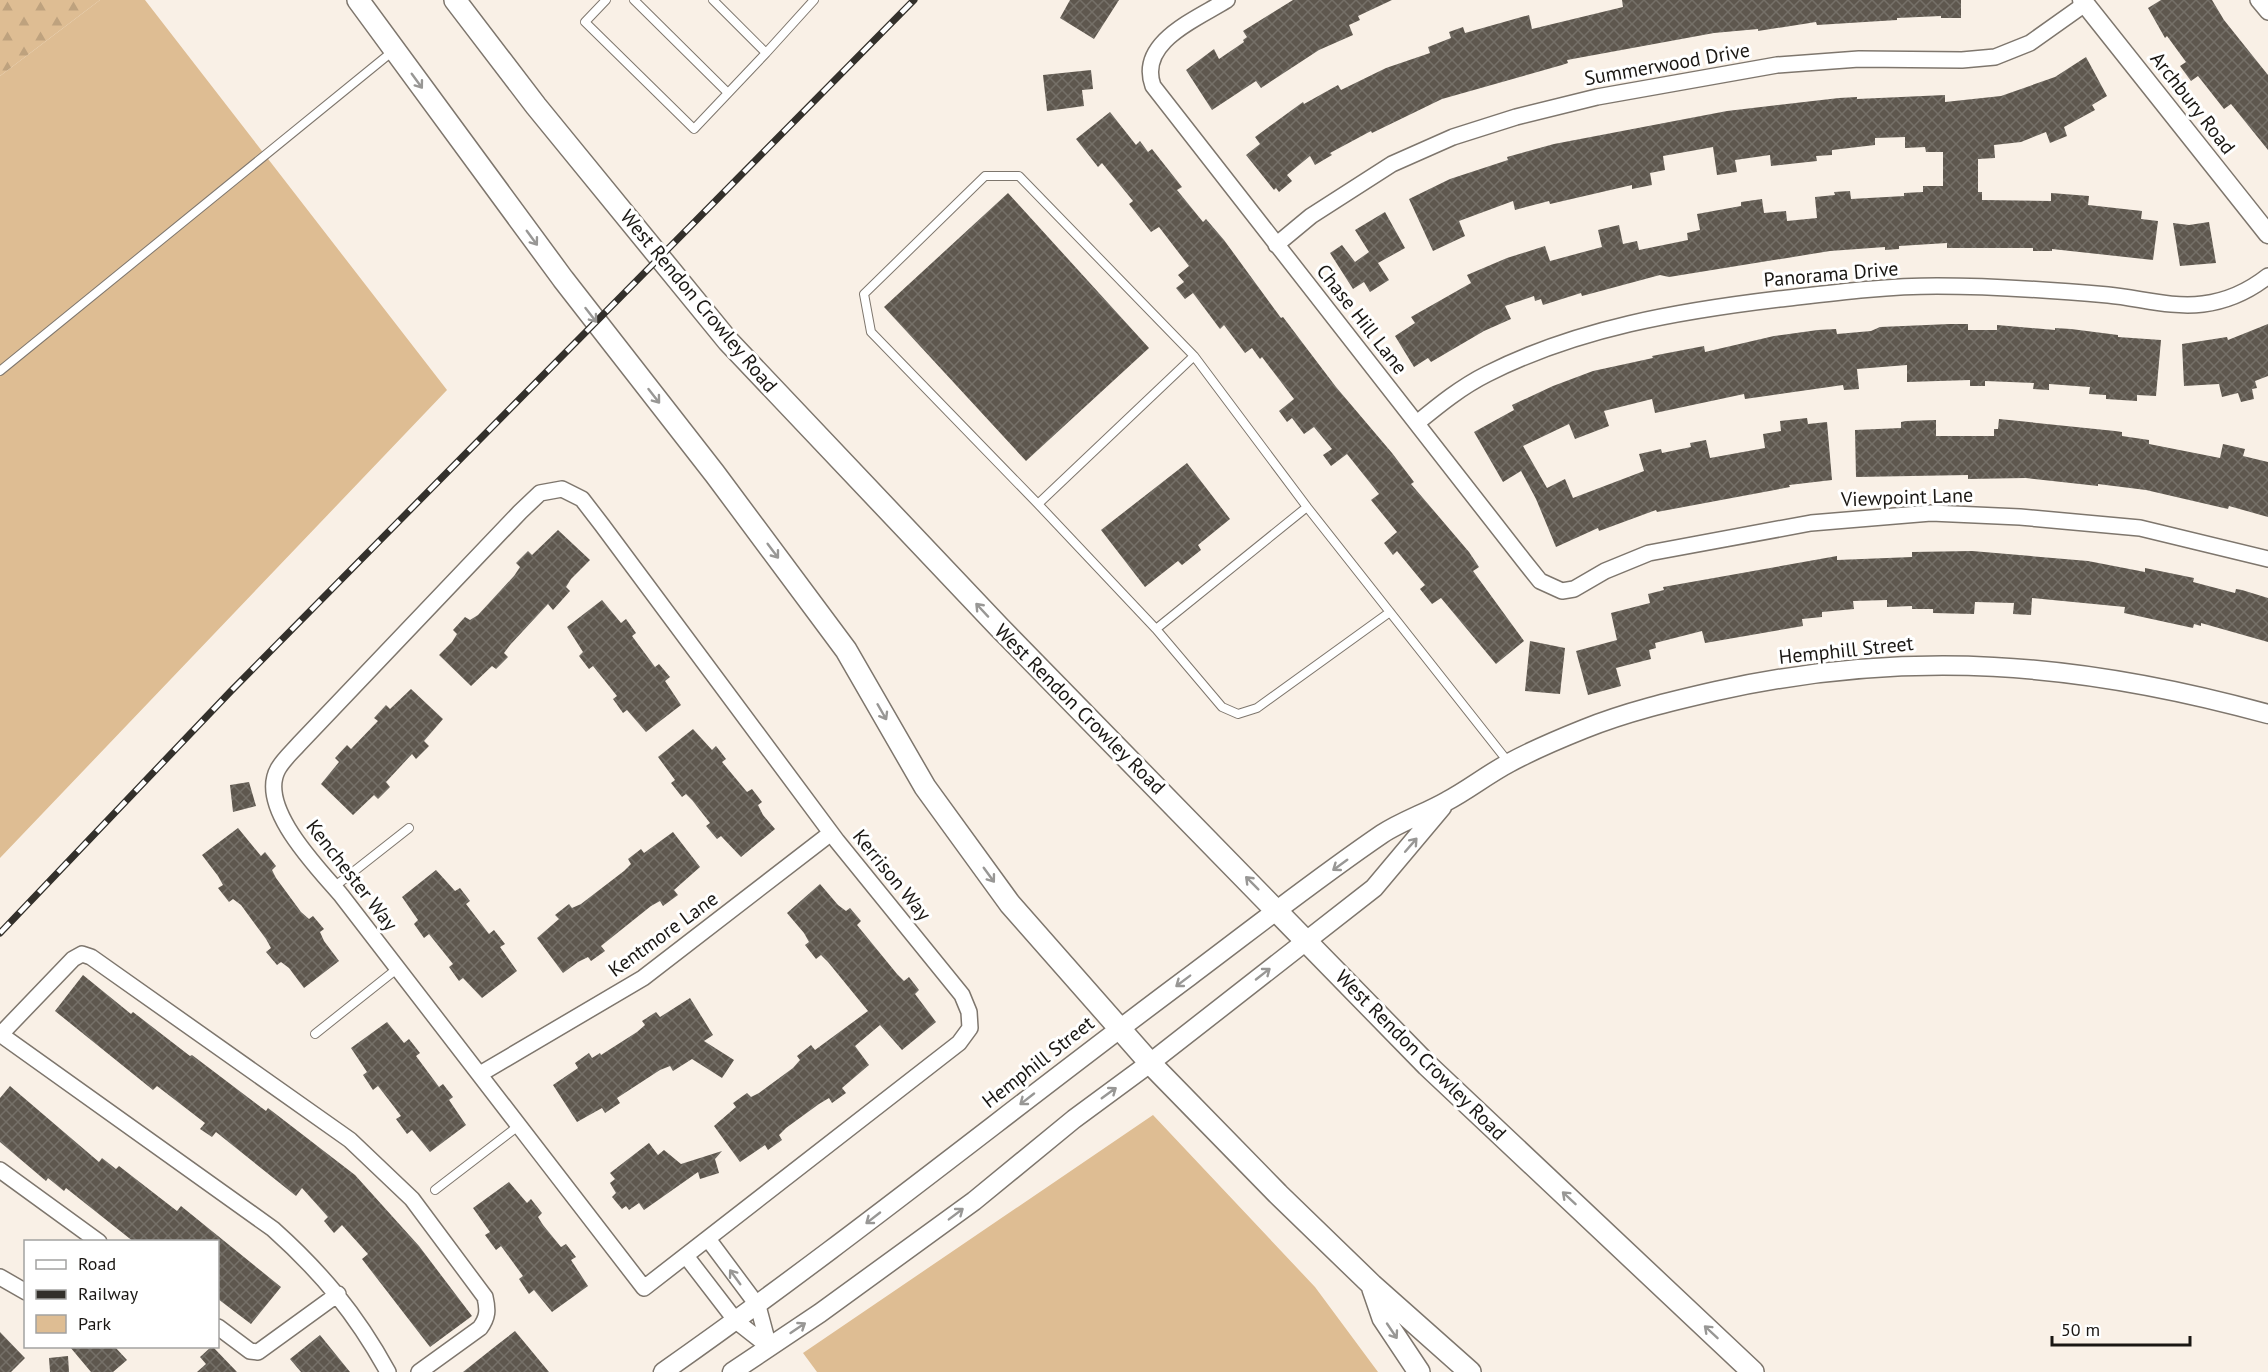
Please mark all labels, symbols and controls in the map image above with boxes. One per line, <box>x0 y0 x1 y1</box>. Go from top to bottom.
street label: Summerwood Drive <box>1582 37 1752 91</box>
street label: Archbury Road <box>2145 46 2241 160</box>
one-way arrow <box>410 73 423 89</box>
street label: West Rendon Crowley Road <box>615 204 783 398</box>
one-way arrow <box>526 230 539 246</box>
street label: Panorama Drive <box>1763 255 1899 293</box>
street label: Chase Hill Lane <box>1311 259 1413 379</box>
one-way arrow <box>584 307 597 323</box>
one-way arrow <box>648 388 661 404</box>
street label: Viewpoint Lane <box>1839 482 1974 512</box>
one-way arrow <box>767 543 779 559</box>
one-way arrow <box>975 602 990 617</box>
street label: West Rendon Crowley Road <box>989 618 1171 800</box>
street label: Hemphill Street <box>1777 630 1915 670</box>
one-way arrow <box>877 703 888 721</box>
street label: Kenchester Way <box>300 814 404 936</box>
street label: Kerrison Way <box>847 824 937 927</box>
one-way arrow <box>1404 838 1418 853</box>
one-way arrow <box>1332 859 1348 872</box>
one-way arrow <box>983 867 995 883</box>
one-way arrow <box>1244 876 1259 891</box>
street label: Kentmore Lane <box>603 885 723 983</box>
street label: West Rendon Crowley Road <box>1330 964 1512 1146</box>
one-way arrow <box>1255 967 1271 980</box>
one-way arrow <box>1175 975 1191 988</box>
street label: Hemphill Street <box>977 1010 1099 1114</box>
one-way arrow <box>1101 1087 1117 1100</box>
one-way arrow <box>1020 1093 1036 1105</box>
one-way arrow <box>1561 1191 1576 1206</box>
one-way arrow <box>948 1208 964 1221</box>
one-way arrow <box>865 1211 881 1224</box>
legend <box>24 1240 219 1348</box>
text: Road <box>78 1252 116 1275</box>
one-way arrow <box>729 1269 741 1285</box>
text: Railway <box>78 1282 139 1305</box>
scale bar <box>2052 1309 2190 1347</box>
text: Park <box>78 1312 111 1335</box>
text: 50 m <box>2061 1318 2100 1341</box>
one-way arrow <box>789 1322 806 1334</box>
one-way arrow <box>1386 1322 1398 1338</box>
one-way arrow <box>1703 1325 1718 1339</box>

